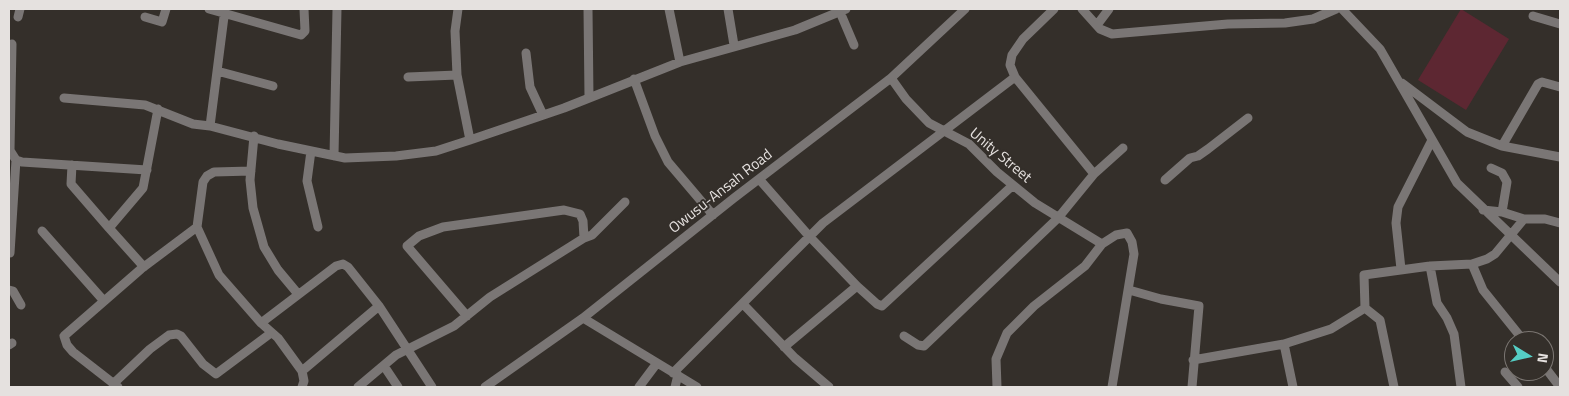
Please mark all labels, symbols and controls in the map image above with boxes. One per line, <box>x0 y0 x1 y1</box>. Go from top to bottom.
street label: Unity Street <box>965 125 1035 187</box>
street label: Owusu-Ansah Road <box>666 146 776 238</box>
north arrow <box>1504 331 1554 381</box>
text: N <box>1532 352 1554 365</box>

